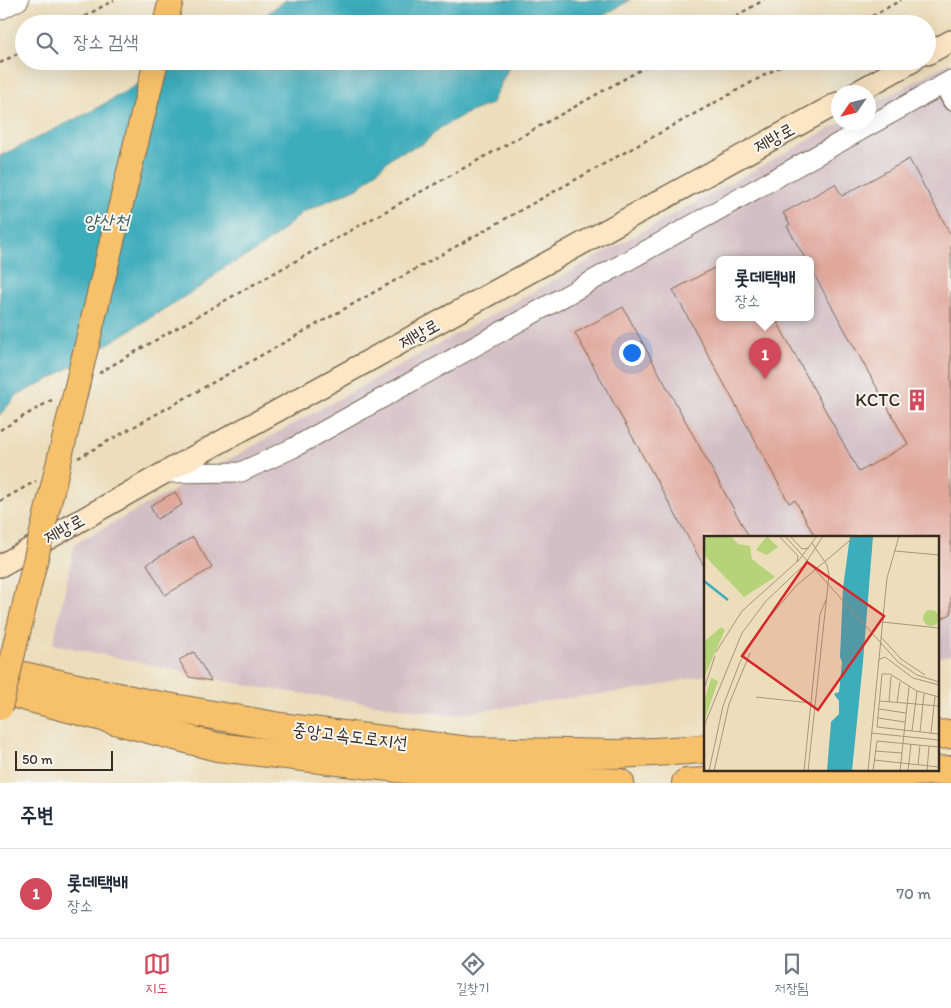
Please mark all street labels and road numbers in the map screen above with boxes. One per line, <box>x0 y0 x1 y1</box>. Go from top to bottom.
street label: 제방로 <box>750 118 798 158</box>
street label: 제방로 <box>395 314 443 354</box>
street label: 제방로 <box>40 509 88 549</box>
street label: 중앙고속도로지선 <box>291 718 409 754</box>

